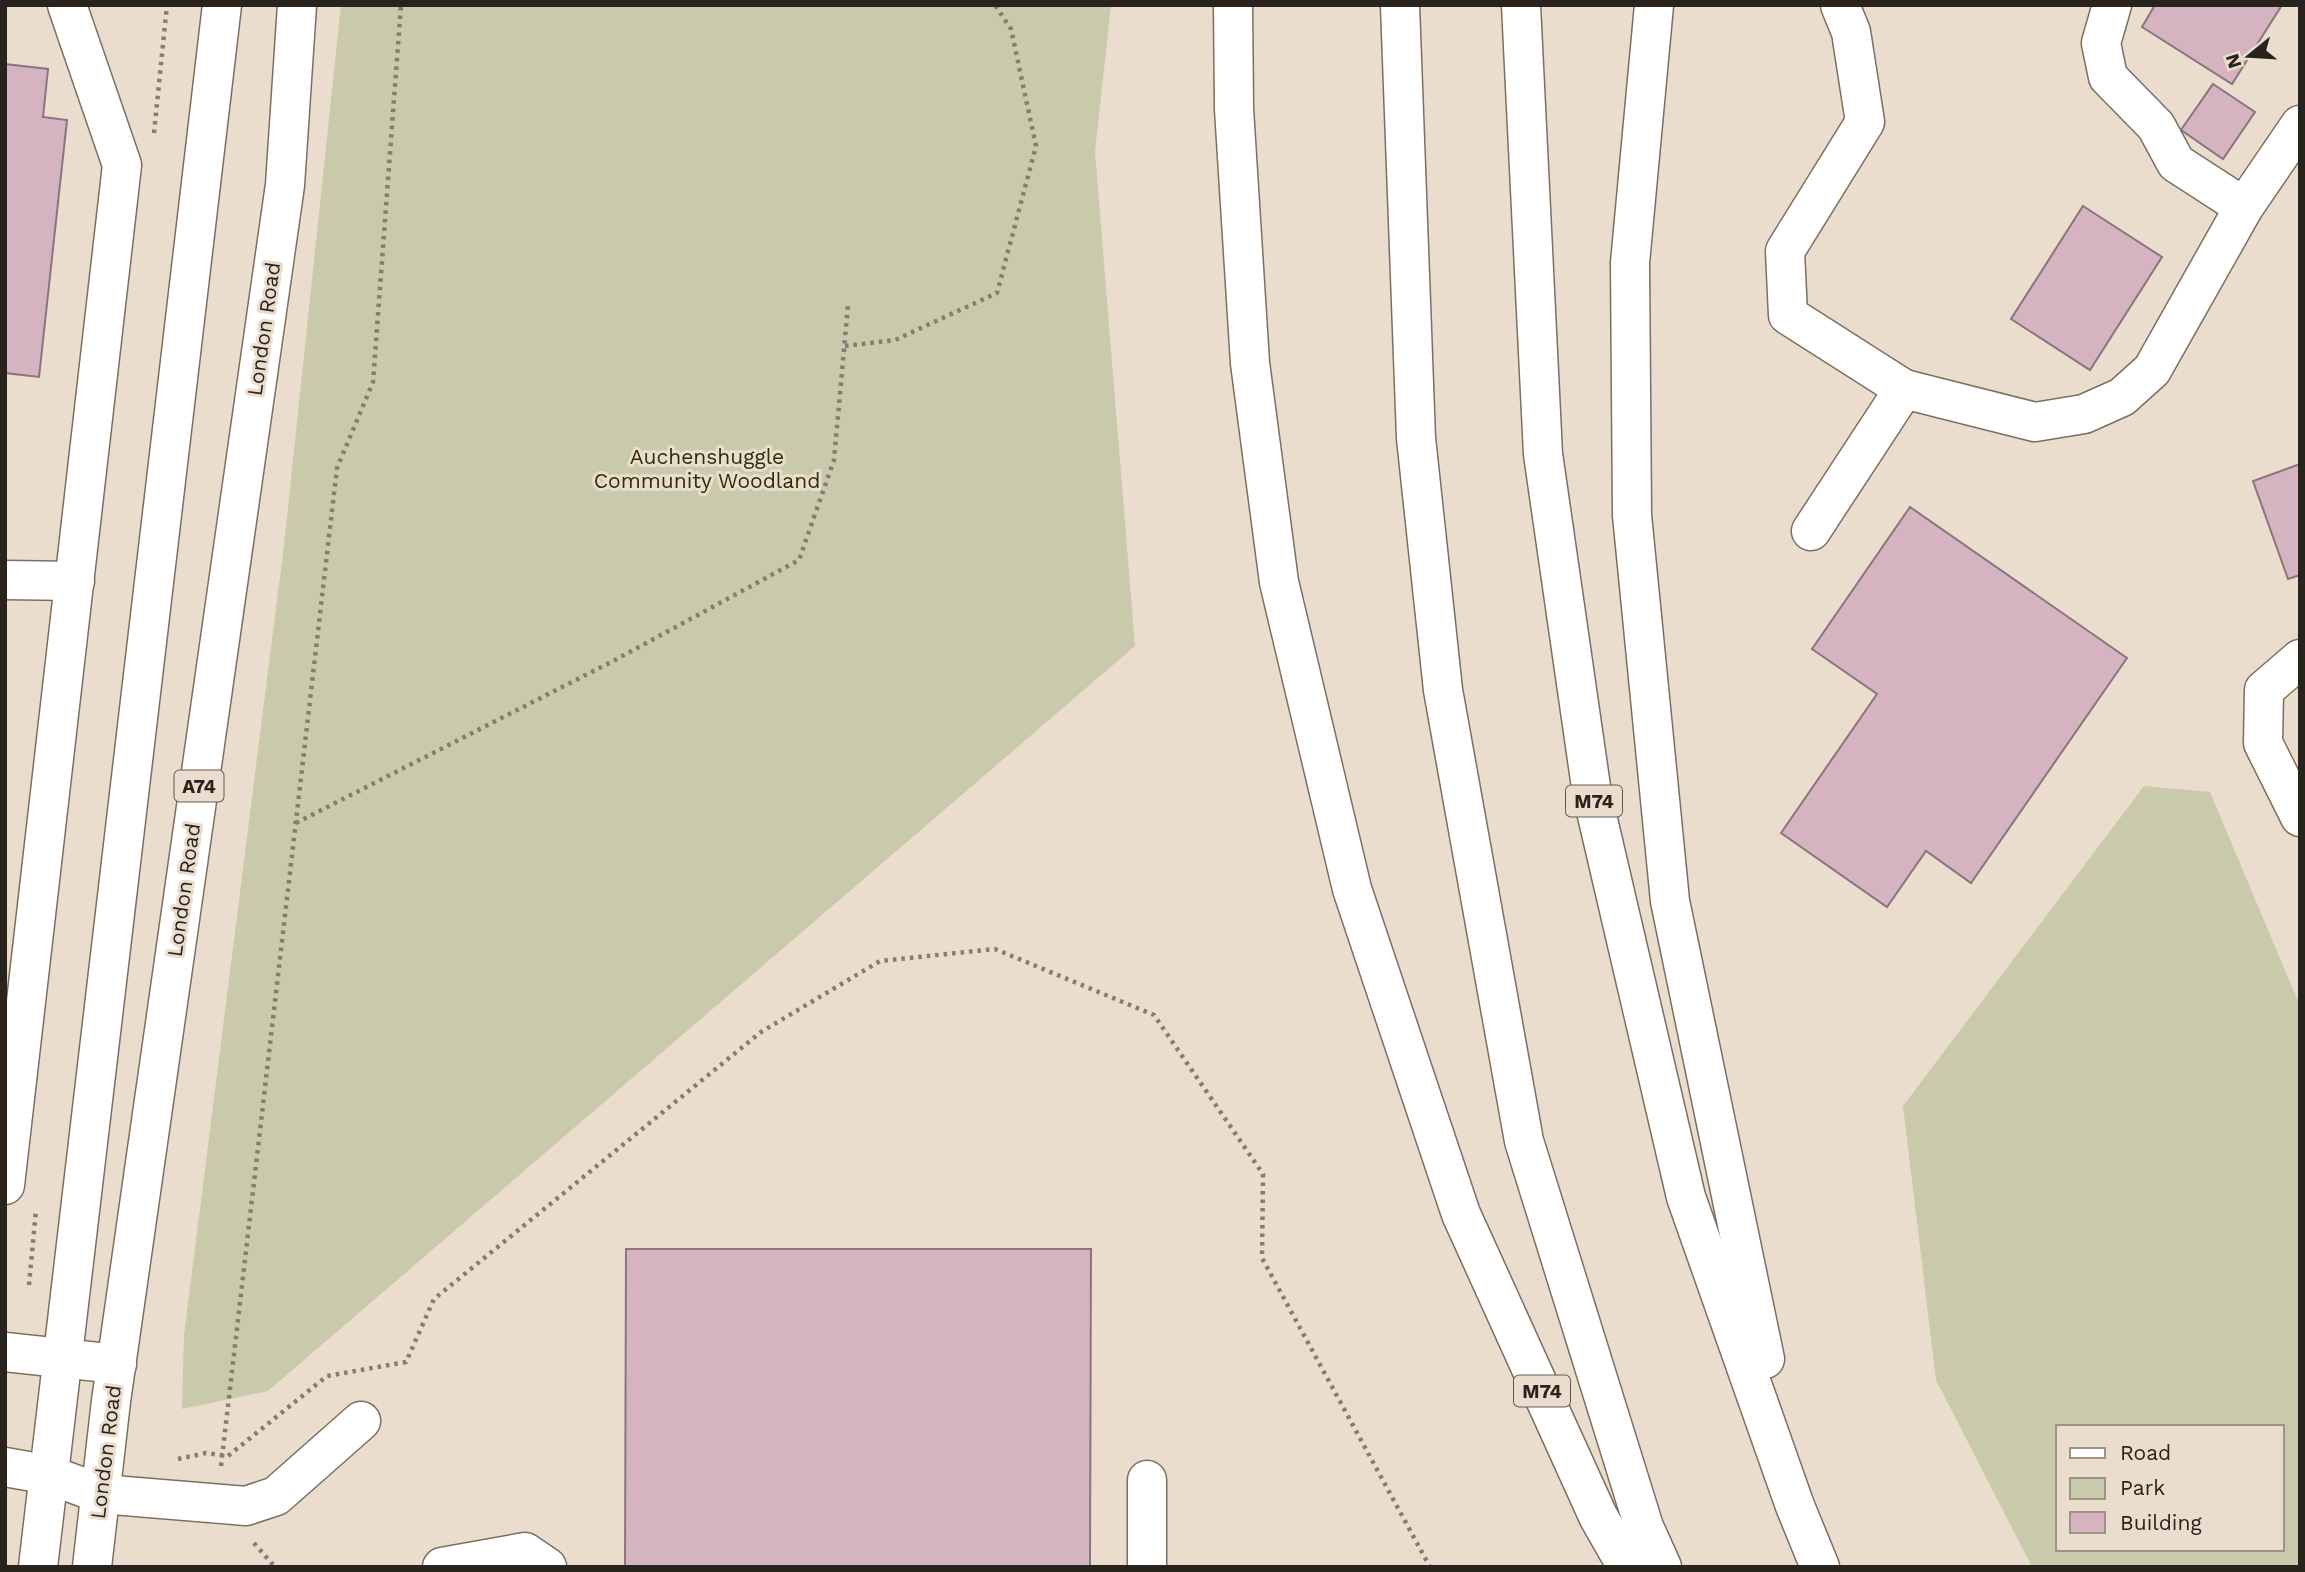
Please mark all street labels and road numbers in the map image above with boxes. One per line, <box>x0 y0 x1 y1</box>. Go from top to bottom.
street label: London Road <box>242 260 285 398</box>
road number: A74 <box>174 771 224 802</box>
road number: M74 <box>1566 786 1622 816</box>
street label: London Road <box>162 821 205 959</box>
road number: M74 <box>1514 1376 1570 1406</box>
street label: London Road <box>85 1383 126 1520</box>

